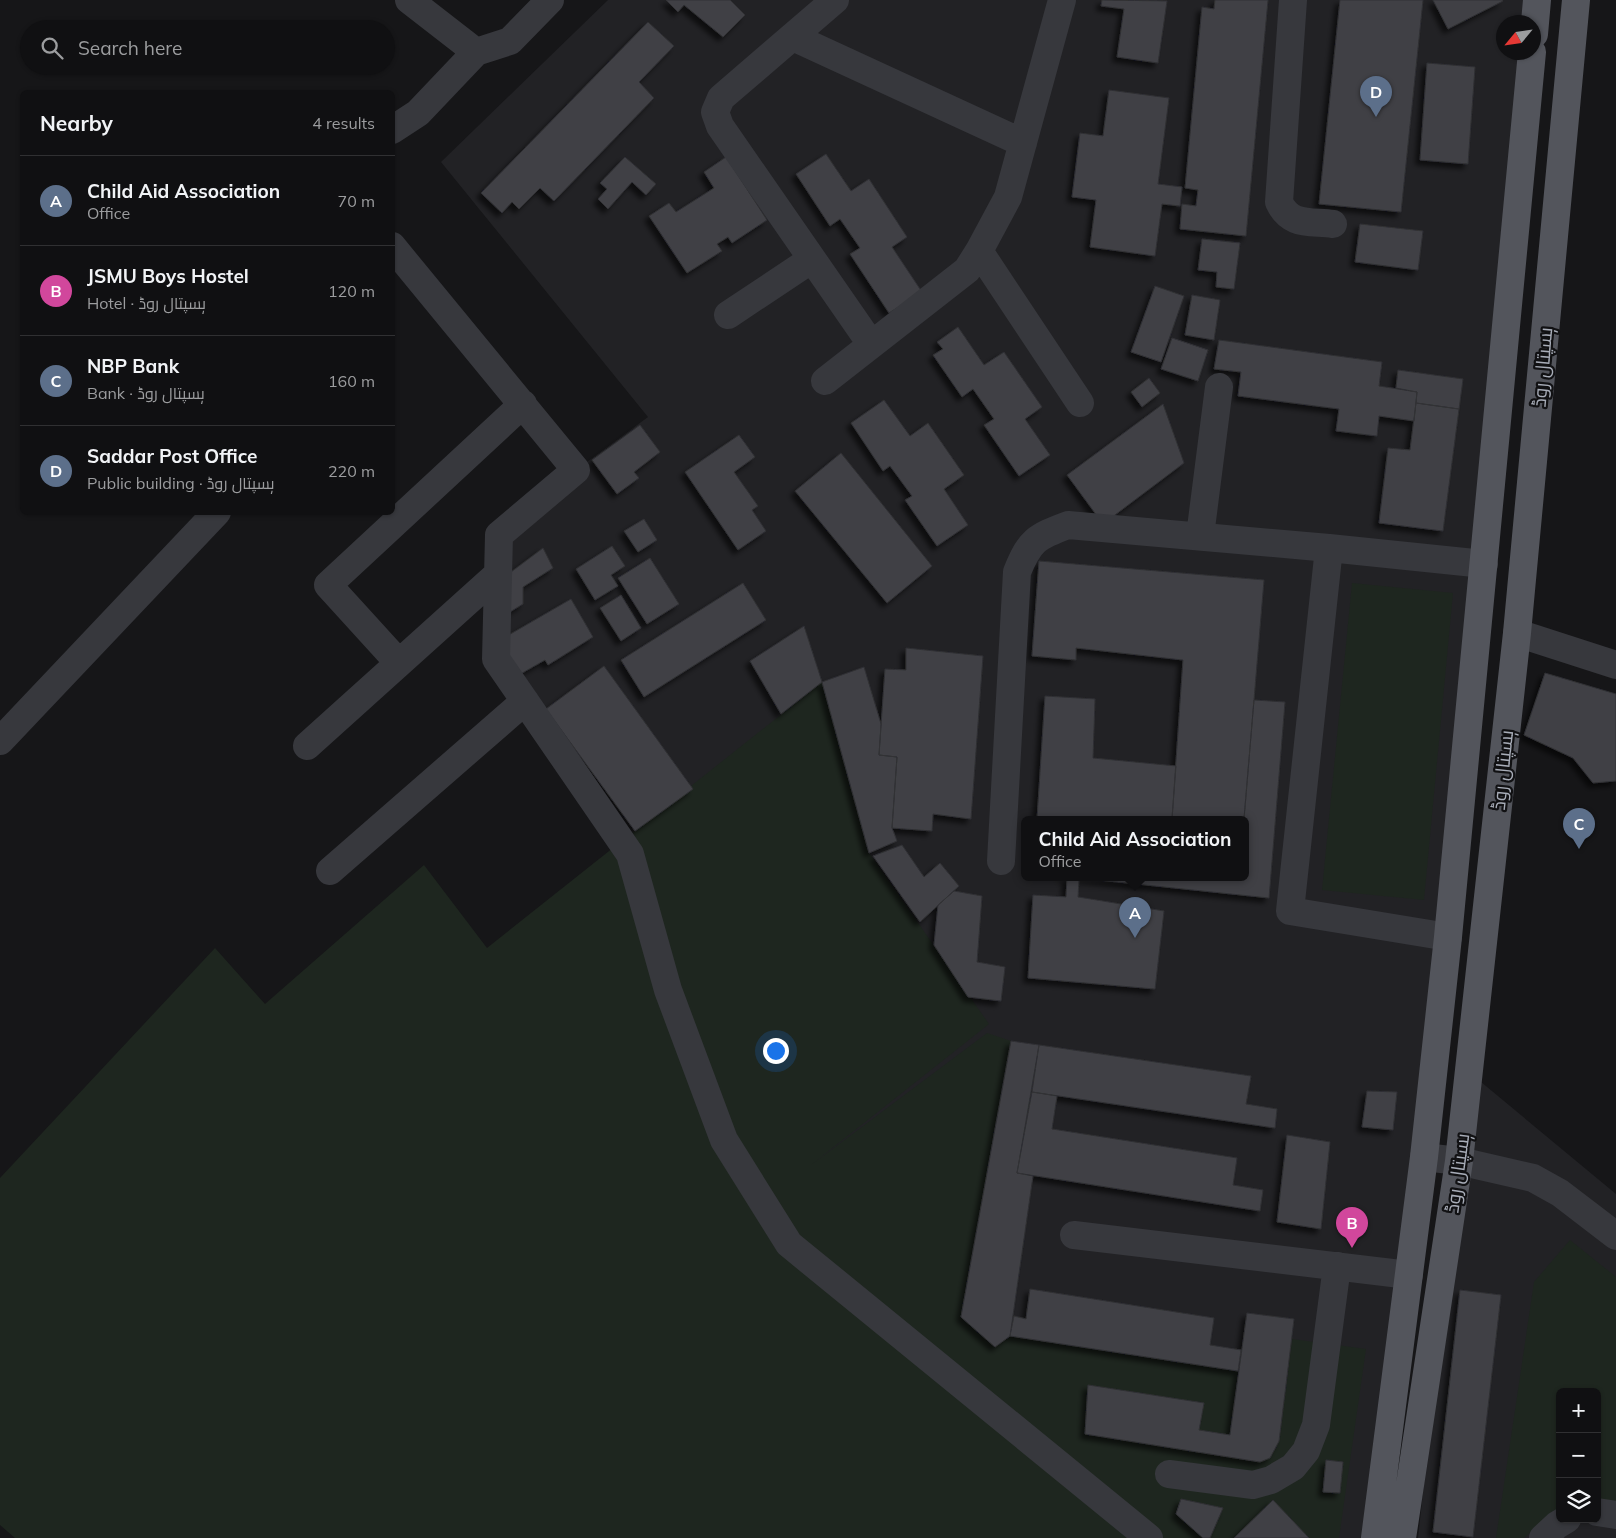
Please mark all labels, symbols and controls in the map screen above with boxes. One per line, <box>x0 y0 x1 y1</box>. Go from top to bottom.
north arrow <box>1496 15 1541 60</box>
search box <box>20 20 395 75</box>
icon: search <box>38 34 66 62</box>
text: Search here <box>78 36 182 60</box>
pin: D <box>1360 76 1392 117</box>
text: Nearby <box>40 110 113 136</box>
text: 4 results <box>312 113 375 133</box>
text: Child Aid Association <box>87 179 280 203</box>
text: A <box>50 191 62 211</box>
text: 70 m <box>338 191 375 211</box>
text: Office <box>87 203 130 223</box>
text: JSMU Boys Hostel <box>87 264 249 288</box>
text: B <box>50 281 62 301</box>
text: 120 m <box>328 281 375 301</box>
text: Hotel · ہسپتال روڈ <box>87 293 206 313</box>
street label: ہسپتال روڈ <box>1527 326 1558 408</box>
text: NBP Bank <box>87 354 179 378</box>
text: C <box>51 371 61 391</box>
text: 160 m <box>328 371 375 391</box>
text: Bank · ہسپتال روڈ <box>87 383 205 403</box>
text: Saddar Post Office <box>87 444 258 468</box>
text: D <box>50 461 62 481</box>
text: 220 m <box>328 461 375 481</box>
text: Public building · ہسپتال روڈ <box>87 473 274 493</box>
street label: ہسپتال روڈ <box>1486 729 1519 811</box>
pin: C <box>1563 808 1595 849</box>
popup <box>1021 816 1249 881</box>
text: Child Aid Association <box>1038 827 1232 851</box>
text: Office <box>1038 851 1082 871</box>
pin: A <box>1119 897 1151 938</box>
your location <box>763 1038 789 1064</box>
street label: ہسپتال روڈ <box>1440 1132 1475 1215</box>
pin: B <box>1336 1207 1368 1248</box>
map controls <box>1556 1388 1601 1523</box>
button: + <box>1556 1388 1601 1433</box>
button: − <box>1556 1433 1601 1478</box>
button: layers <box>1556 1478 1601 1523</box>

